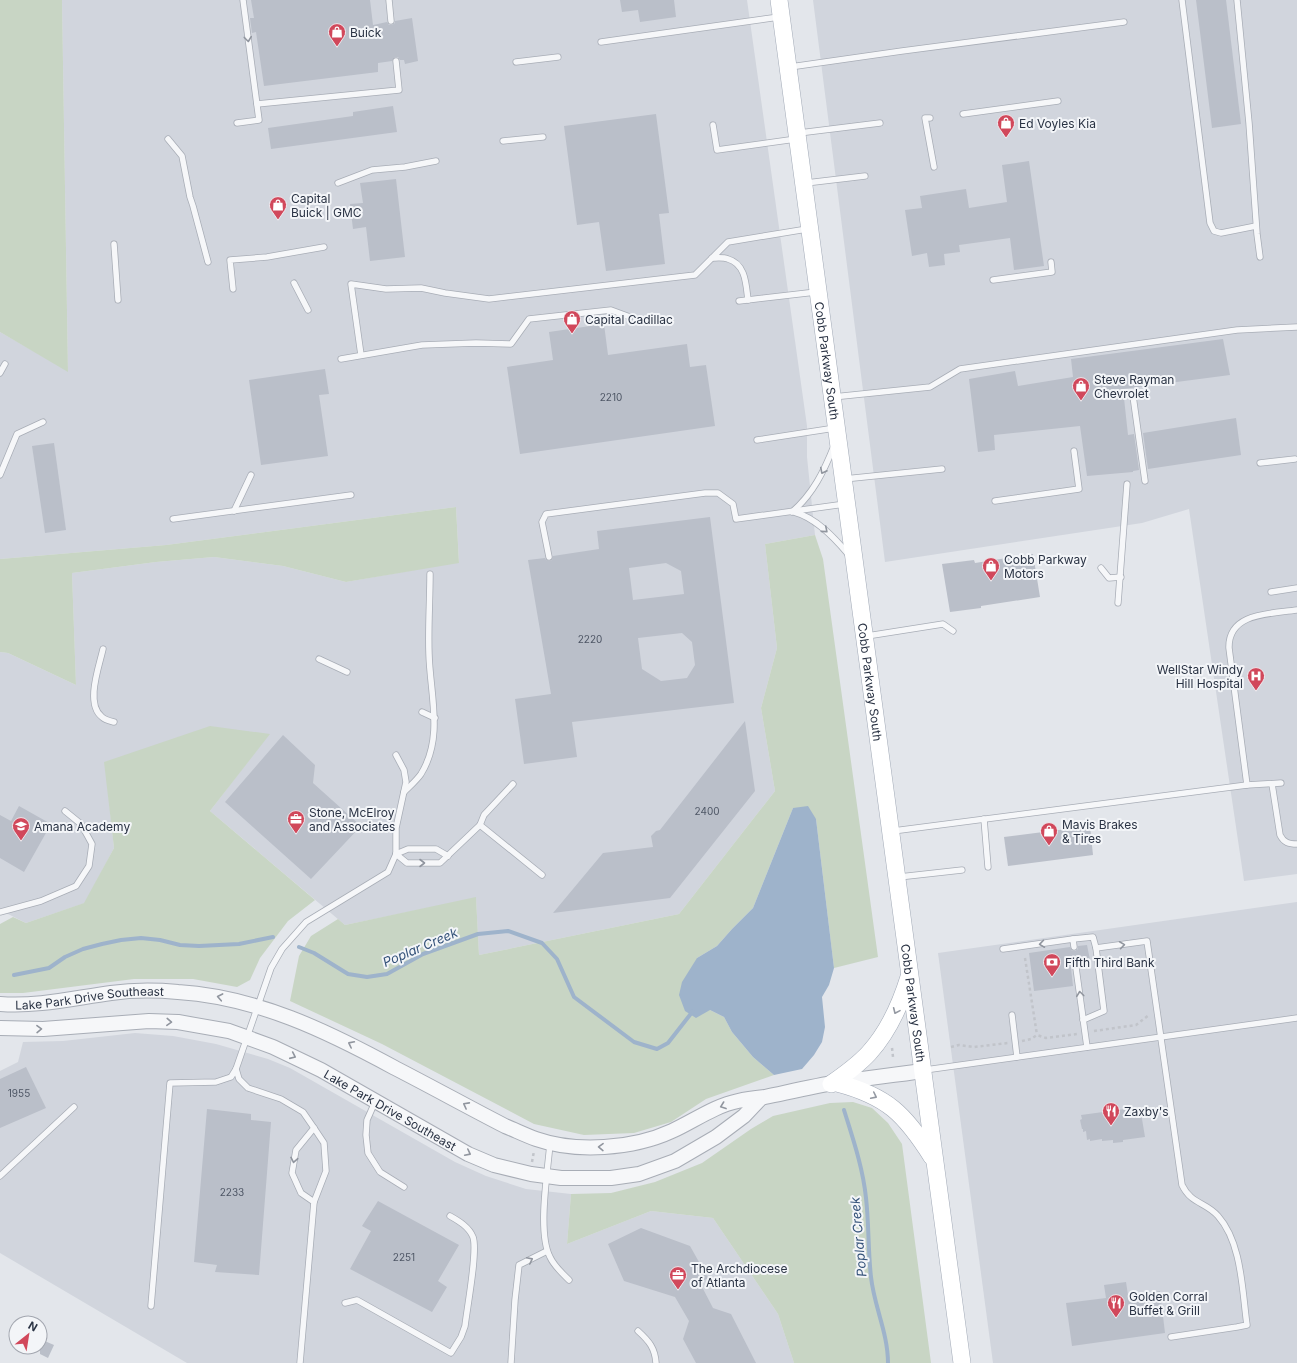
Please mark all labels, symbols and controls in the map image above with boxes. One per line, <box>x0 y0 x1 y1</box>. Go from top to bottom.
shop icon: Buick <box>327 22 347 47</box>
place label: Buick <box>350 25 382 40</box>
one-way arrow <box>243 36 252 42</box>
shop icon: Ed Voyles Kia <box>996 113 1016 138</box>
place label: Ed Voyles Kia <box>1019 116 1096 131</box>
place label: Capital Buick | GMC <box>291 191 362 220</box>
shop icon: Capital Buick | GMC <box>268 195 288 220</box>
street label: Cobb Parkway South <box>812 301 843 421</box>
shop icon: Capital Cadillac <box>562 309 582 334</box>
place label: Capital Cadillac <box>585 312 673 327</box>
place label: Steve Rayman Chevrolet <box>1094 372 1174 401</box>
shop icon: Steve Rayman Chevrolet <box>1071 376 1091 401</box>
house number: 2210 <box>600 391 622 403</box>
one-way arrow <box>820 467 828 474</box>
one-way arrow <box>820 526 828 533</box>
place label: Cobb Parkway Motors <box>1004 552 1087 581</box>
shop icon: Cobb Parkway Motors <box>981 556 1001 581</box>
street label: Cobb Parkway South <box>855 622 886 742</box>
house number: 2220 <box>578 633 602 645</box>
place label: WellStar Windy Hill Hospital <box>1157 662 1243 691</box>
hospital icon: WellStar Windy Hill Hospital <box>1246 666 1266 691</box>
place label: Stone, McElroy and Associates <box>309 805 395 834</box>
house number: 2400 <box>694 805 720 817</box>
office icon: Stone, McElroy and Associates <box>286 809 306 834</box>
school or university icon: Amana Academy <box>11 816 31 841</box>
place label: Mavis Brakes & Tires <box>1062 817 1138 846</box>
place label: Amana Academy <box>34 819 130 834</box>
shop icon: Mavis Brakes & Tires <box>1039 821 1059 846</box>
one-way arrow <box>419 859 425 867</box>
water label: Poplar Creek <box>380 924 461 970</box>
one-way arrow <box>1039 939 1045 948</box>
one-way arrow <box>1119 941 1125 950</box>
street label: Cobb Parkway South <box>898 943 929 1063</box>
bank icon: Fifth Third Bank <box>1042 952 1062 977</box>
place label: Fifth Third Bank <box>1065 955 1155 970</box>
street label: Lake Park Drive Southeast <box>15 983 164 1012</box>
one-way arrow <box>1075 991 1084 997</box>
one-way arrow <box>217 993 223 1002</box>
one-way arrow <box>892 1007 900 1014</box>
one-way arrow <box>166 1018 172 1026</box>
one-way arrow <box>36 1025 42 1033</box>
one-way arrow <box>347 1042 355 1049</box>
one-way arrow <box>289 1051 296 1059</box>
street label: Lake Park Drive Southeast <box>322 1066 459 1153</box>
house number: 1955 <box>8 1087 30 1099</box>
one-way arrow <box>870 1091 877 1099</box>
one-way arrow <box>719 1101 726 1110</box>
restaurant icon: Zaxby's <box>1101 1101 1121 1126</box>
one-way arrow <box>463 1102 470 1110</box>
place label: Zaxby's <box>1124 1104 1169 1119</box>
one-way arrow <box>598 1143 604 1151</box>
one-way arrow <box>464 1148 471 1156</box>
one-way arrow <box>291 1157 299 1163</box>
house number: 2233 <box>220 1186 244 1198</box>
water label: Poplar Creek <box>846 1196 869 1278</box>
house number: 2251 <box>393 1251 415 1263</box>
one-way arrow <box>526 1257 533 1264</box>
place label: The Archdiocese of Atlanta <box>691 1261 787 1290</box>
office icon: The Archdiocese of Atlanta <box>668 1265 688 1290</box>
place label: Golden Corral Buffet & Grill <box>1129 1289 1208 1318</box>
restaurant icon: Golden Corral Buffet & Grill <box>1106 1293 1126 1318</box>
north arrow <box>8 1315 48 1355</box>
text: N <box>26 1318 40 1334</box>

